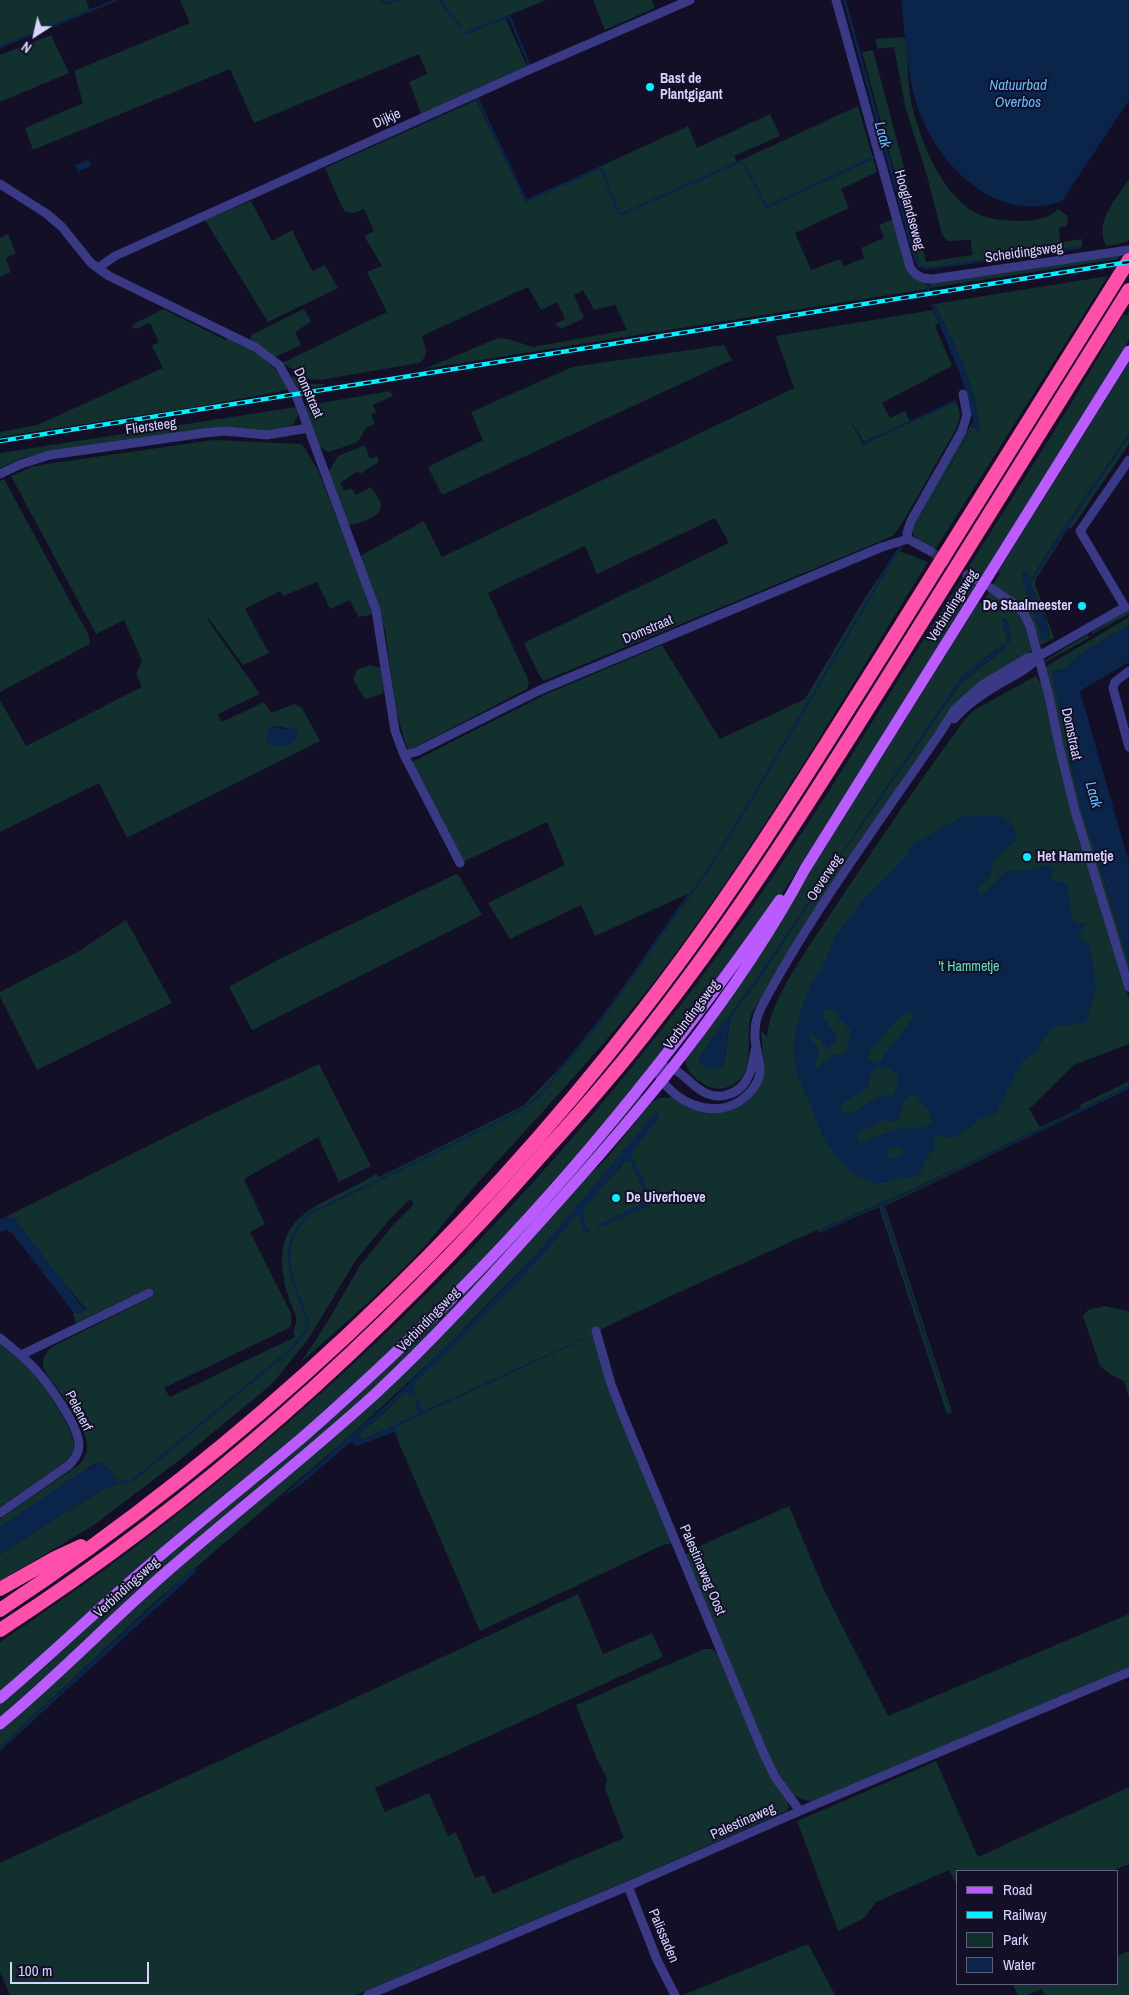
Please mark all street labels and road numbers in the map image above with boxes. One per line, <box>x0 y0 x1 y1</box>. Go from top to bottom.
street label: Dijkje <box>370 105 404 133</box>
street label: Hooglandseweg <box>890 168 928 252</box>
street label: Scheidingsweg <box>984 239 1064 267</box>
street label: Domstraat <box>290 365 326 421</box>
street label: Fliersteeg <box>125 415 177 439</box>
street label: Verbindingsweg <box>924 567 982 645</box>
street label: Domstraat <box>620 612 676 648</box>
street label: Domstraat <box>1057 706 1085 762</box>
street label: Oeverweg <box>804 851 846 905</box>
street label: Verbindingsweg <box>661 977 723 1053</box>
street label: Verbindingsweg <box>394 1285 464 1355</box>
street label: Pelenerf <box>61 1388 95 1434</box>
street label: Palestinaweg Oost <box>675 1522 729 1618</box>
street label: Verbindingsweg <box>91 1554 163 1622</box>
street label: Palestinaweg <box>708 1800 778 1844</box>
street label: Palissaden <box>644 1907 682 1965</box>

